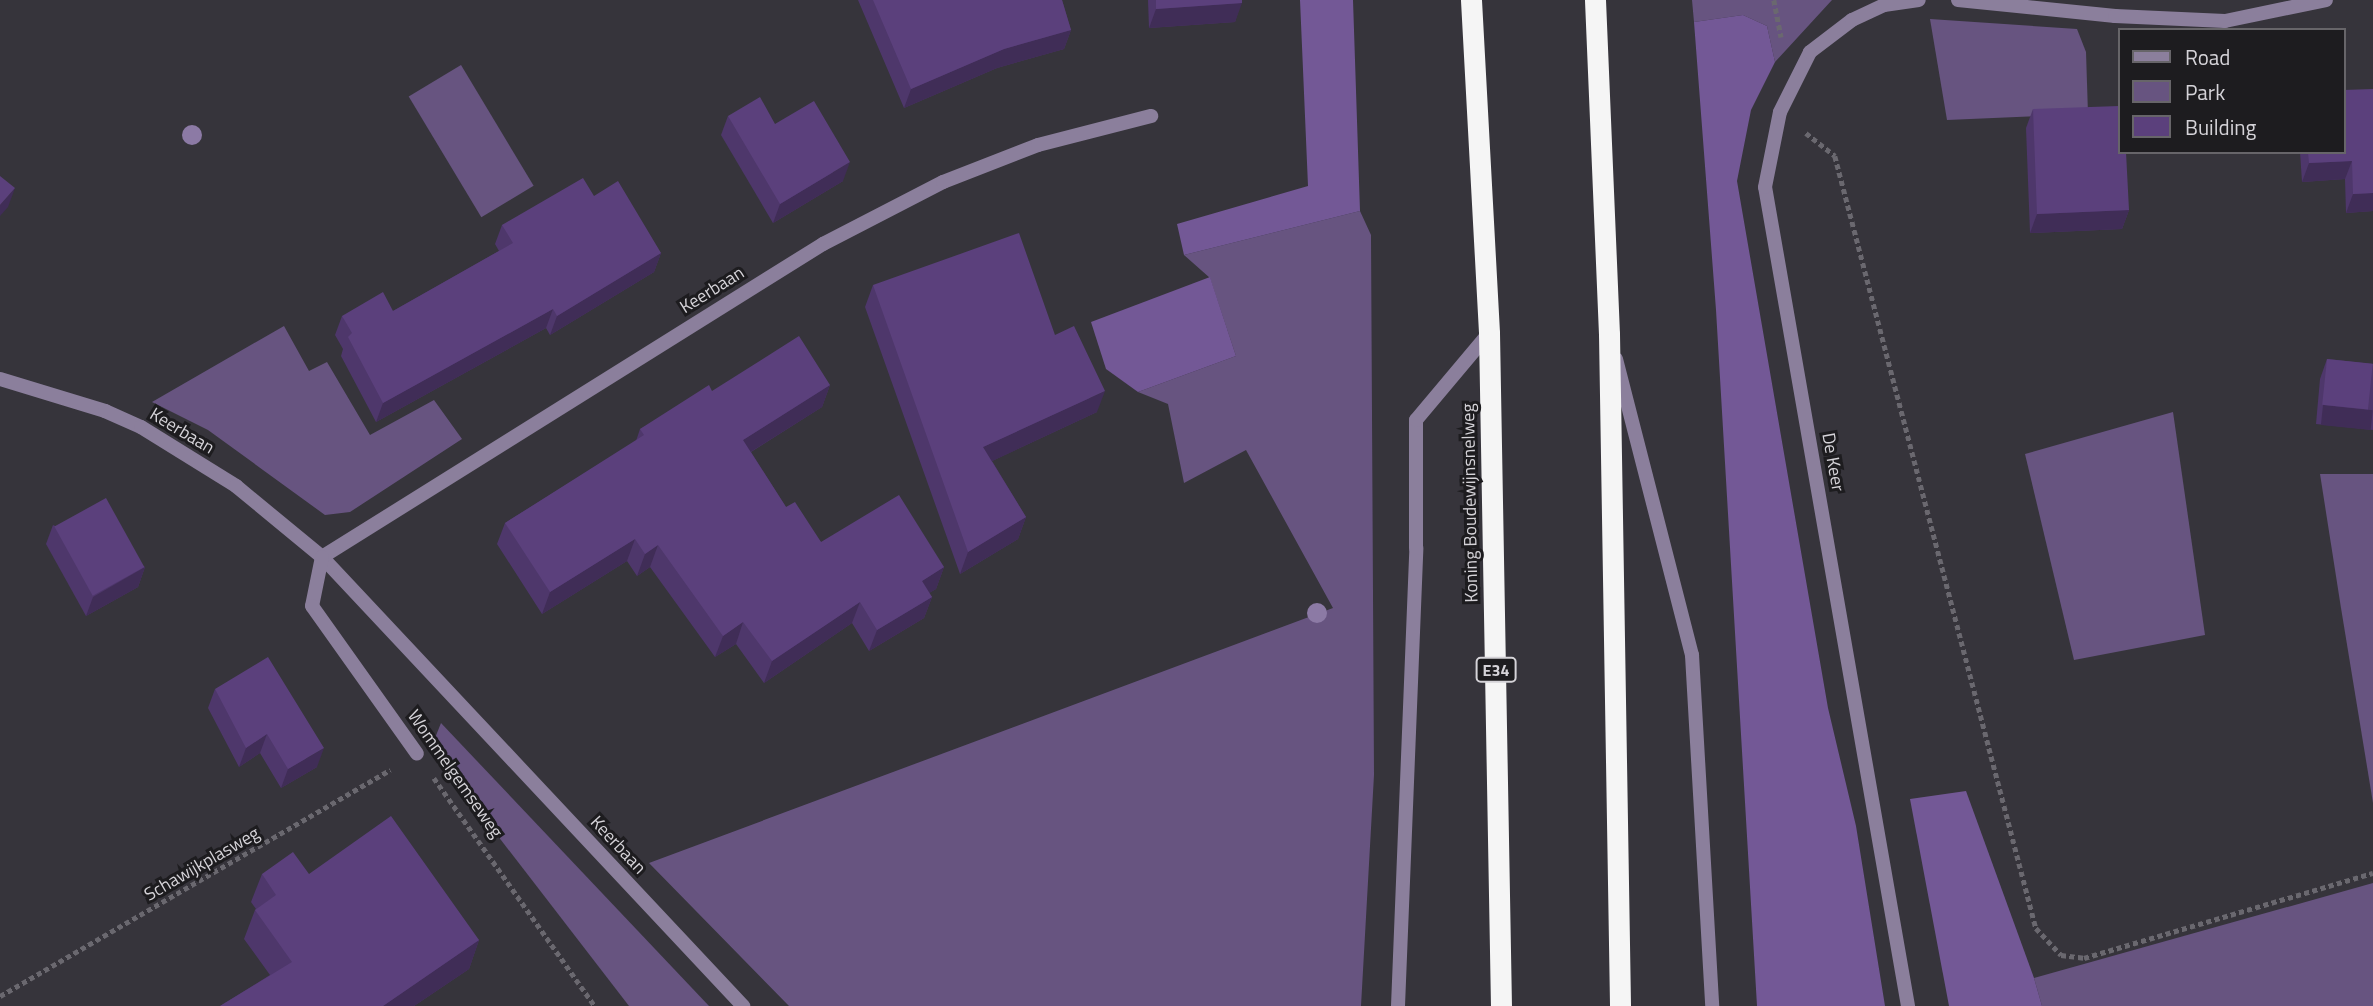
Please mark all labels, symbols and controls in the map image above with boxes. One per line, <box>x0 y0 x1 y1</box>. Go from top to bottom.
legend <box>2118 28 2345 154</box>
text: Road <box>2185 41 2230 73</box>
text: Park <box>2185 76 2225 108</box>
text: Building <box>2185 111 2256 143</box>
street label: Keerbaan <box>676 262 748 318</box>
street label: Keerbaan <box>146 403 218 459</box>
street label: Koning Boudewijnsnelweg <box>1457 403 1483 603</box>
street label: De Keer <box>1817 431 1849 493</box>
road number: E34 <box>1475 657 1517 682</box>
street label: Wommelgemseweg <box>403 706 507 842</box>
street label: Keerbaan <box>586 811 650 879</box>
street label: Schawijkplasweg <box>141 822 263 906</box>

